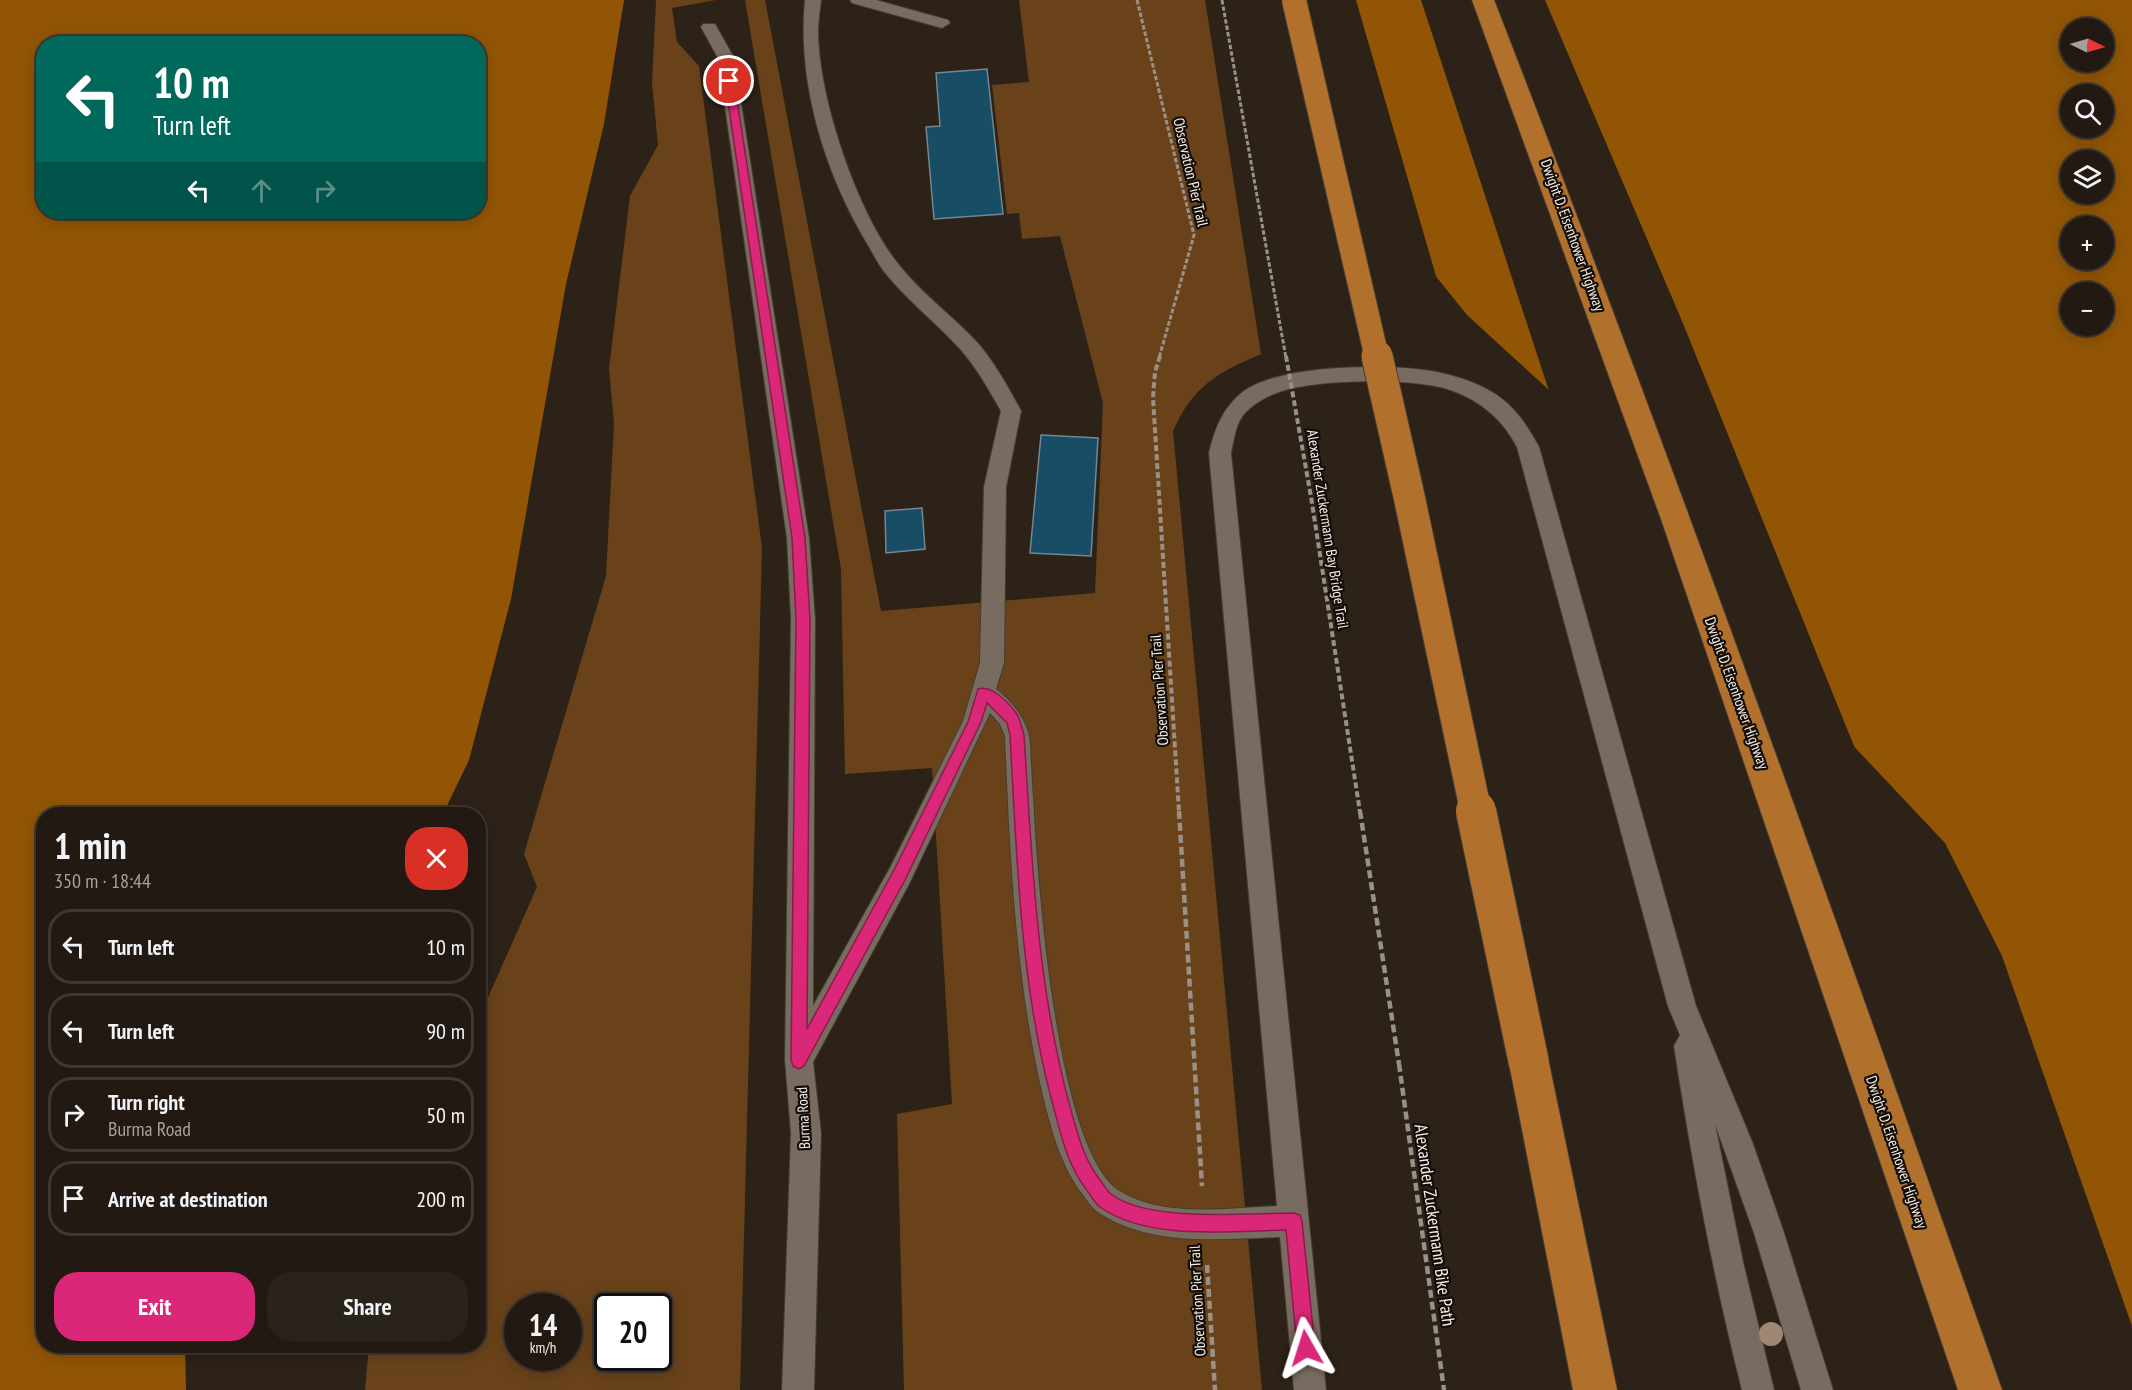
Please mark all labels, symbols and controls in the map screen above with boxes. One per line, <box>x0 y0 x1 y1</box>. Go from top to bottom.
north arrow <box>2060 18 2114 72</box>
map controls <box>2060 18 2114 336</box>
text: 10 m <box>153 55 230 110</box>
pin <box>703 55 754 106</box>
icon: left <box>54 60 132 138</box>
icon: arrive <box>712 64 745 97</box>
button: search <box>2060 84 2114 138</box>
text: Turn left <box>153 108 231 142</box>
street label: Observation Pier Trail <box>1169 116 1213 229</box>
button: layers <box>2060 150 2114 204</box>
street label: Dwight D. Eisenhower Highway <box>1537 156 1609 314</box>
icon: left <box>182 174 215 207</box>
icon: ahead <box>245 174 278 207</box>
icon: right <box>308 174 341 207</box>
button: + <box>2060 216 2114 270</box>
button: − <box>2060 282 2114 336</box>
street label: Alexander Zuckermann Bay Bridge Trail <box>1303 428 1353 630</box>
street label: Dwight D. Eisenhower Highway <box>1701 614 1773 772</box>
street label: Observation Pier Trail <box>1146 633 1172 746</box>
text: 1 min <box>54 822 127 869</box>
button: close <box>405 827 468 890</box>
text: 350 m · 18:44 <box>54 868 151 894</box>
icon: left <box>57 930 90 963</box>
text: Turn left <box>108 933 174 961</box>
text: 10 m <box>426 933 465 961</box>
icon: left <box>57 1014 90 1047</box>
text: Turn left <box>108 1017 174 1045</box>
text: 90 m <box>426 1017 465 1045</box>
street label: Dwight D. Eisenhower Highway <box>1862 1073 1932 1231</box>
street label: Burma Road <box>792 1086 814 1150</box>
text: Turn right <box>108 1088 185 1116</box>
icon: right <box>57 1098 90 1131</box>
text: 50 m <box>426 1101 465 1129</box>
text: Burma Road <box>108 1116 191 1142</box>
street label: Alexander Zuckermann Bike Path <box>1409 1123 1461 1327</box>
icon: arrive <box>57 1182 90 1215</box>
text: Arrive at destination <box>108 1185 268 1213</box>
text: 200 m <box>416 1185 465 1213</box>
street label: Observation Pier Trail <box>1185 1245 1209 1357</box>
button: Exit <box>54 1272 255 1341</box>
button: Share <box>267 1272 468 1341</box>
speed limit sign: 20 <box>594 1293 672 1371</box>
text: 14 <box>529 1305 557 1344</box>
position arrow <box>1274 1316 1338 1380</box>
text: km/h <box>530 1338 556 1357</box>

